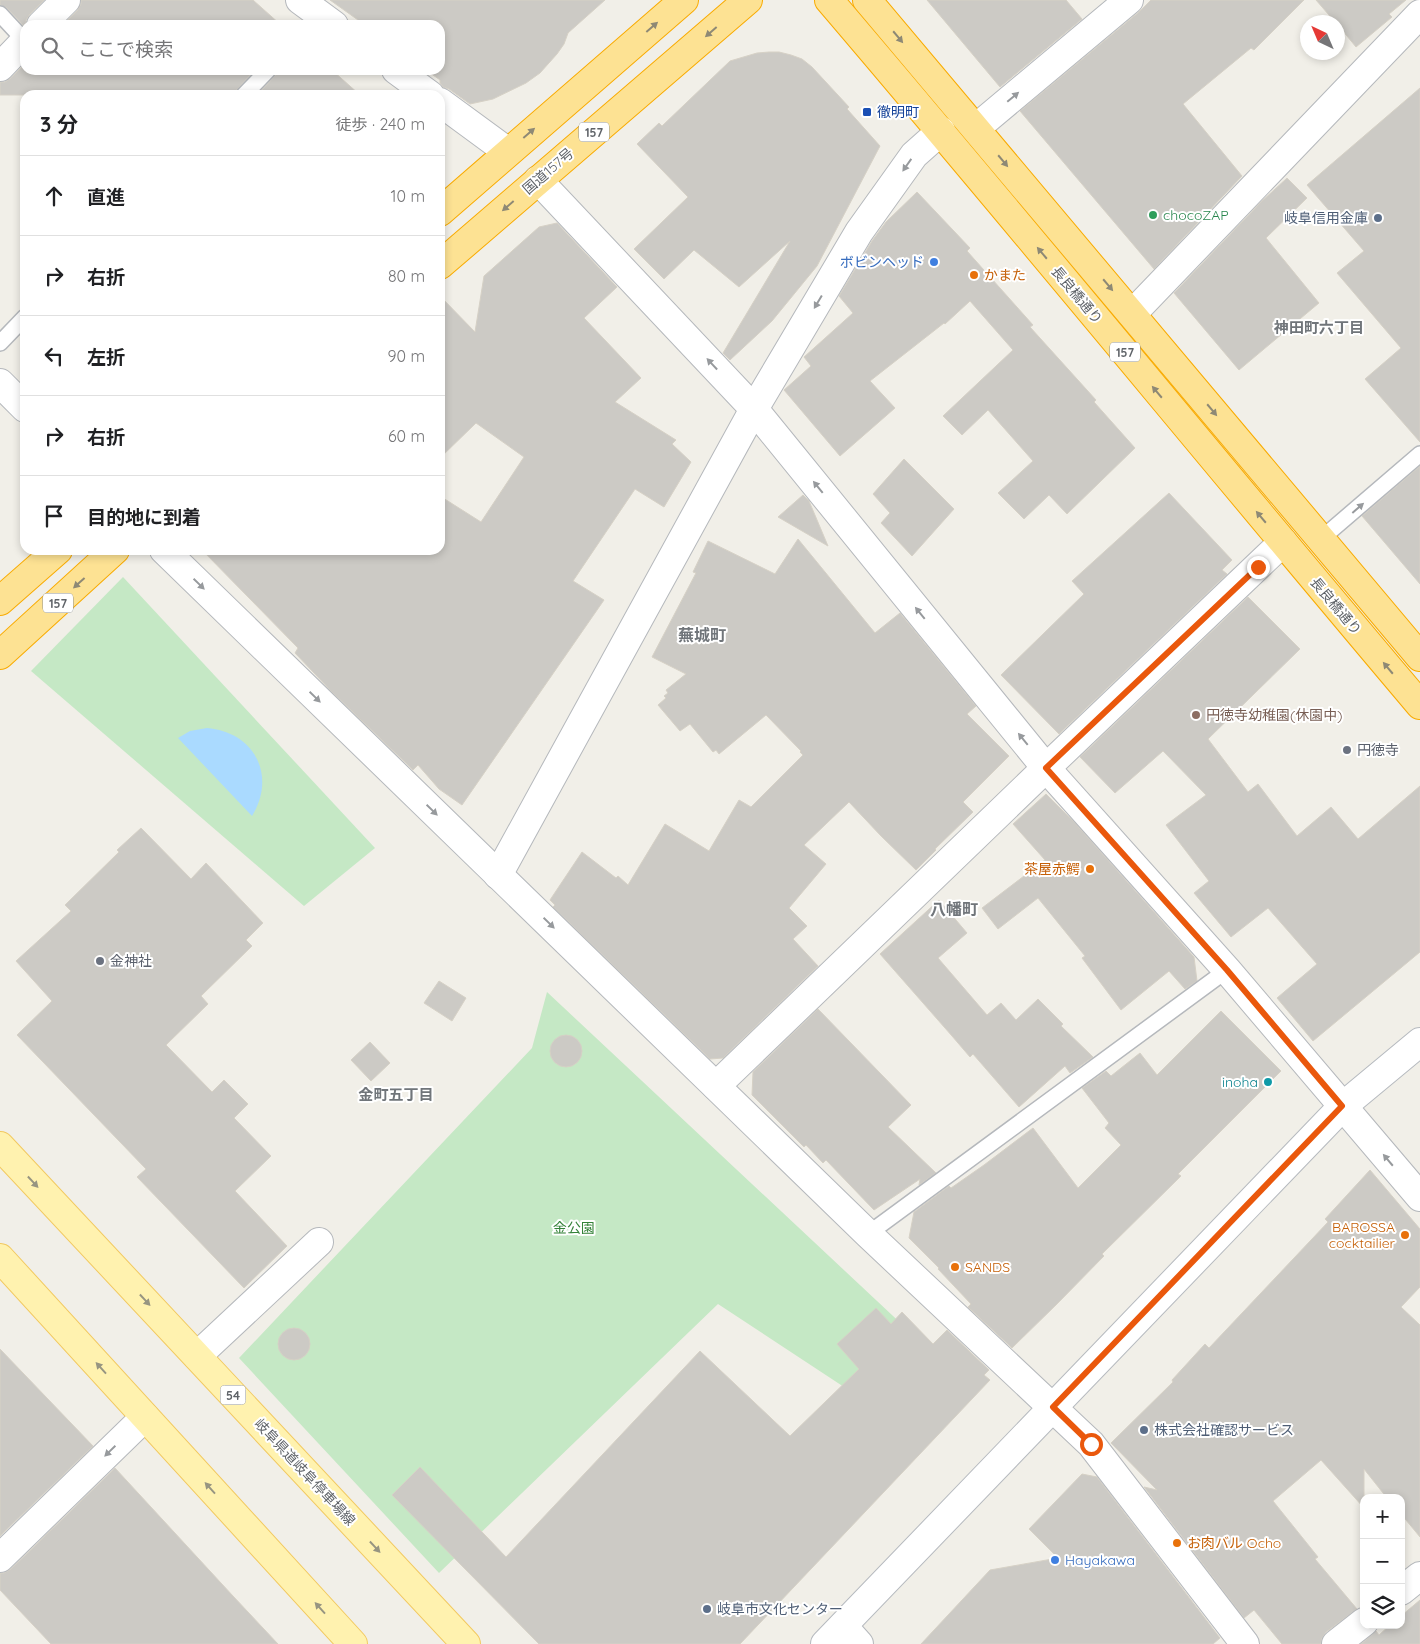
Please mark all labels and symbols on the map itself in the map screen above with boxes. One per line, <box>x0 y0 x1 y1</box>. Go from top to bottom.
north arrow <box>1300 15 1345 60</box>
one-way arrow <box>646 22 659 33</box>
one-way arrow <box>705 26 718 37</box>
one-way arrow <box>893 30 904 43</box>
one-way arrow <box>1007 91 1020 102</box>
place label: 徹明町 <box>877 103 919 121</box>
marker: 徹明町 <box>861 106 873 118</box>
road number: 157 <box>579 122 609 142</box>
one-way arrow <box>522 128 535 139</box>
street label: 国道157号 <box>519 144 577 198</box>
one-way arrow <box>998 154 1009 167</box>
one-way arrow <box>902 159 912 172</box>
one-way arrow <box>503 200 515 212</box>
place label: chocoZAP <box>1163 206 1229 224</box>
marker: chocoZAP <box>1147 209 1159 221</box>
place label: 岐阜信用金庫 <box>1284 209 1368 227</box>
marker: 岐阜信用金庫 <box>1372 212 1384 224</box>
one-way arrow <box>1037 247 1048 260</box>
place label: ボビンヘッド <box>840 253 924 271</box>
marker: ボビンヘッド <box>928 256 940 268</box>
street label: 長良橋通り <box>1048 262 1106 328</box>
place label: かまた <box>984 266 1026 284</box>
marker: かまた <box>968 269 980 281</box>
one-way arrow <box>1102 279 1114 291</box>
one-way arrow <box>814 295 823 308</box>
district label: 神田町六丁目 <box>1273 318 1364 337</box>
road number: 157 <box>1110 342 1140 362</box>
one-way arrow <box>706 359 718 371</box>
one-way arrow <box>1152 385 1163 398</box>
one-way arrow <box>1207 403 1218 416</box>
one-way arrow <box>812 481 823 494</box>
one-way arrow <box>1351 502 1364 513</box>
one-way arrow <box>1255 511 1267 523</box>
route end <box>1247 556 1270 579</box>
street label: 長良橋通り <box>1307 573 1365 639</box>
one-way arrow <box>74 577 86 589</box>
one-way arrow <box>192 578 204 590</box>
road number: 157 <box>43 594 73 612</box>
one-way arrow <box>915 607 926 620</box>
district label: 蕪城町 <box>678 625 726 645</box>
one-way arrow <box>1383 661 1394 674</box>
one-way arrow <box>309 691 321 703</box>
place label: 円徳寺幼稚園(休園中) <box>1206 706 1342 724</box>
marker: 円徳寺幼稚園(休園中) <box>1190 709 1202 721</box>
one-way arrow <box>1018 733 1029 746</box>
place label: 円徳寺 <box>1357 741 1399 759</box>
marker: 円徳寺 <box>1341 744 1353 756</box>
one-way arrow <box>426 804 438 816</box>
place label: 茶屋赤鰐 <box>1024 860 1080 878</box>
marker: 茶屋赤鰐 <box>1084 863 1096 875</box>
district label: 八幡町 <box>930 899 978 919</box>
one-way arrow <box>542 917 554 929</box>
place label: 金神社 <box>110 952 152 970</box>
marker: 金神社 <box>94 955 106 967</box>
place label: inoha <box>1222 1073 1258 1091</box>
marker: inoha <box>1262 1076 1274 1088</box>
district label: 金町五丁目 <box>358 1085 434 1104</box>
one-way arrow <box>1383 1154 1394 1167</box>
one-way arrow <box>27 1175 39 1187</box>
place label: BAROSSA cocktailier <box>1329 1218 1396 1252</box>
park label: 金公園 <box>553 1219 595 1237</box>
marker: BAROSSA cocktailier <box>1399 1229 1411 1241</box>
place label: SANDS <box>965 1258 1010 1276</box>
marker: SANDS <box>949 1261 961 1273</box>
one-way arrow <box>139 1294 151 1306</box>
one-way arrow <box>95 1362 106 1375</box>
road number: 54 <box>220 1386 246 1404</box>
street label: 岐阜県道岐阜停車場線 <box>251 1415 359 1529</box>
place label: 株式会社確認サービス <box>1154 1421 1294 1439</box>
marker: 株式会社確認サービス <box>1138 1424 1150 1436</box>
route start <box>1080 1433 1103 1456</box>
one-way arrow <box>104 1445 116 1457</box>
one-way arrow <box>204 1483 216 1495</box>
place label: お肉バル Ocho <box>1187 1534 1281 1552</box>
marker: お肉バル Ocho <box>1171 1537 1183 1549</box>
one-way arrow <box>369 1540 381 1552</box>
place label: Hayakawa <box>1065 1551 1135 1569</box>
marker: Hayakawa <box>1049 1554 1061 1566</box>
place label: 岐阜市文化センター <box>717 1600 843 1618</box>
one-way arrow <box>314 1602 326 1614</box>
marker: 岐阜市文化センター <box>701 1603 713 1615</box>

